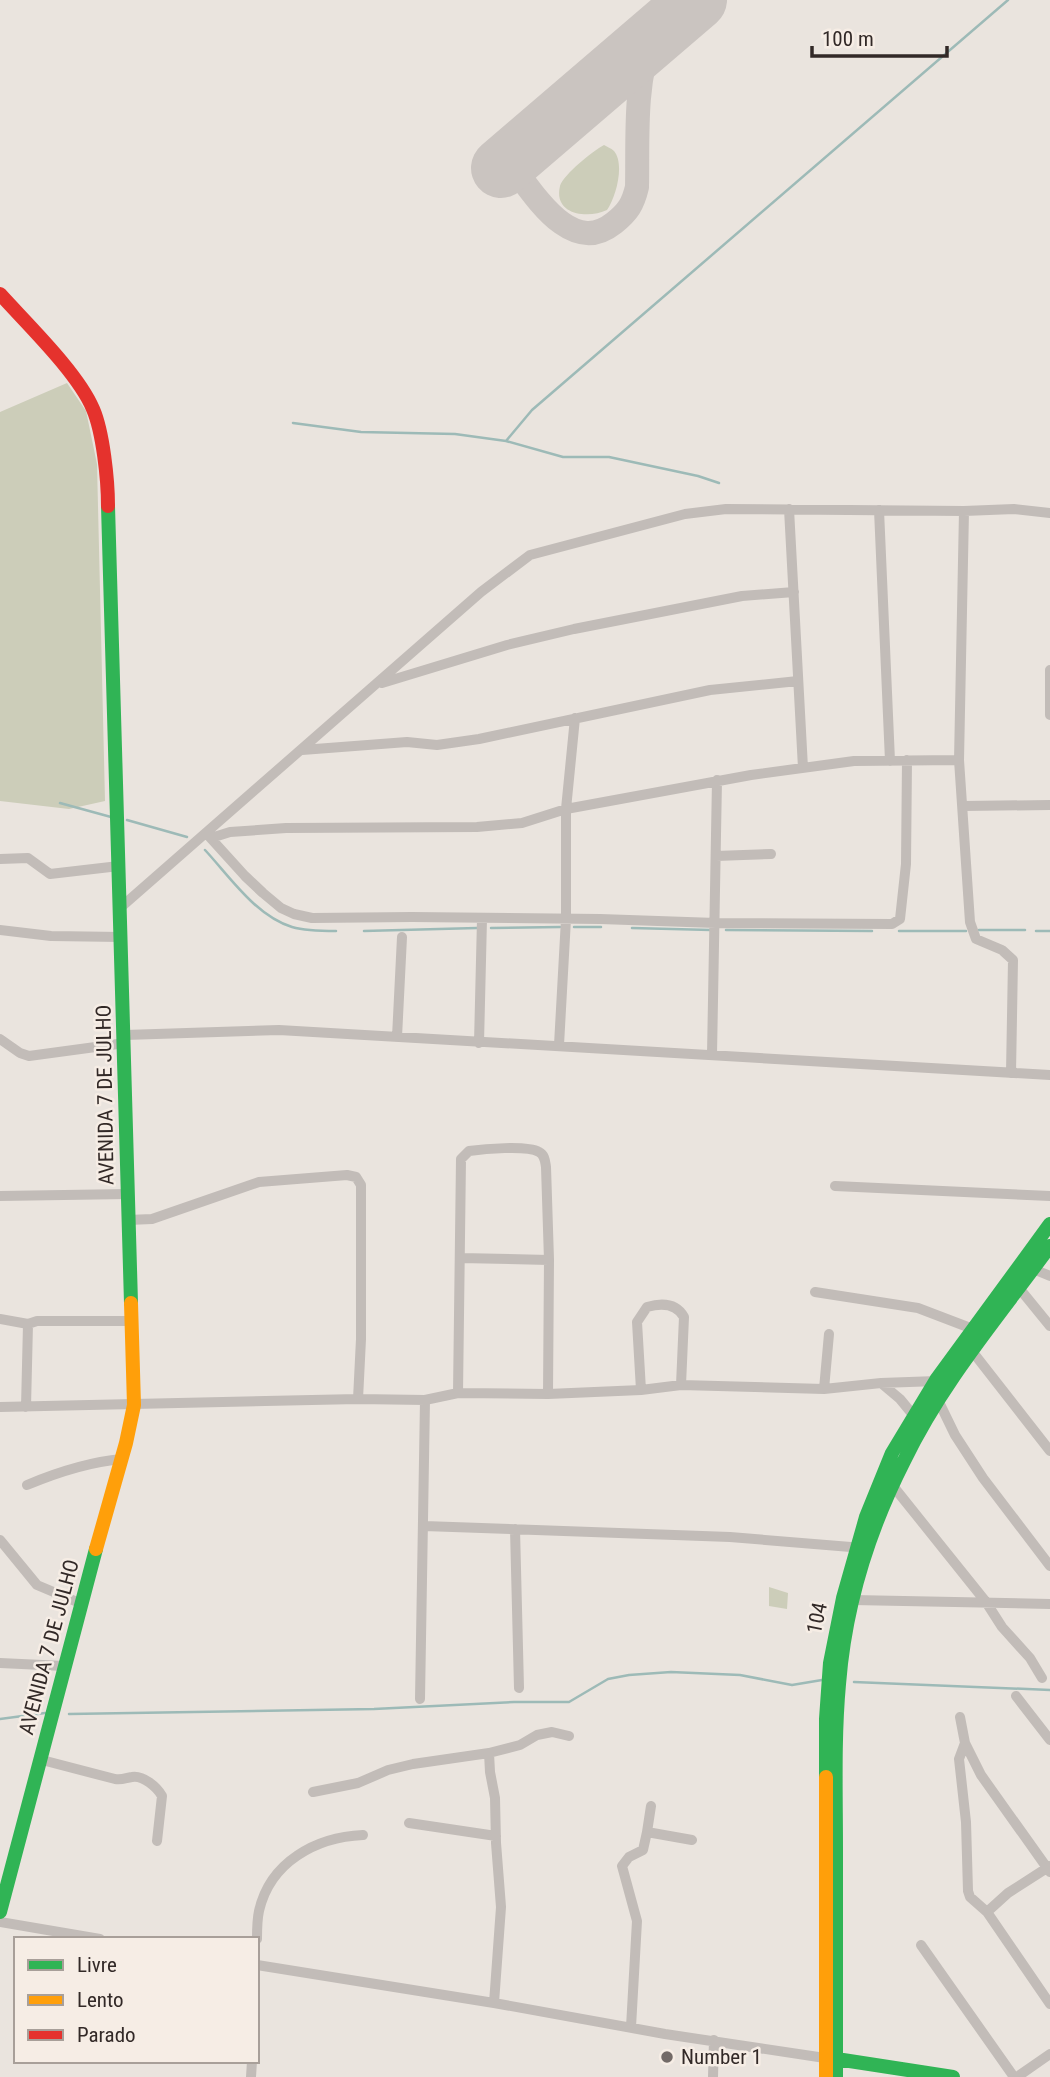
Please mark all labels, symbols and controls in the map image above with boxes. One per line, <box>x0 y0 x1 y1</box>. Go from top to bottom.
scale bar <box>812 14 947 58</box>
text: 100 m <box>822 27 874 51</box>
street label: AVENIDA 7 DE JULHO <box>91 1005 119 1185</box>
street label: AVENIDA 7 DE JULHO <box>14 1557 84 1737</box>
street label: 104 <box>802 1600 832 1636</box>
legend <box>14 1937 259 2063</box>
text: Livre <box>77 1953 117 1977</box>
text: Lento <box>77 1988 124 2012</box>
text: Parado <box>77 2023 136 2047</box>
place label: Number 1 <box>681 2045 762 2069</box>
marker: Number 1 <box>659 2049 675 2065</box>

